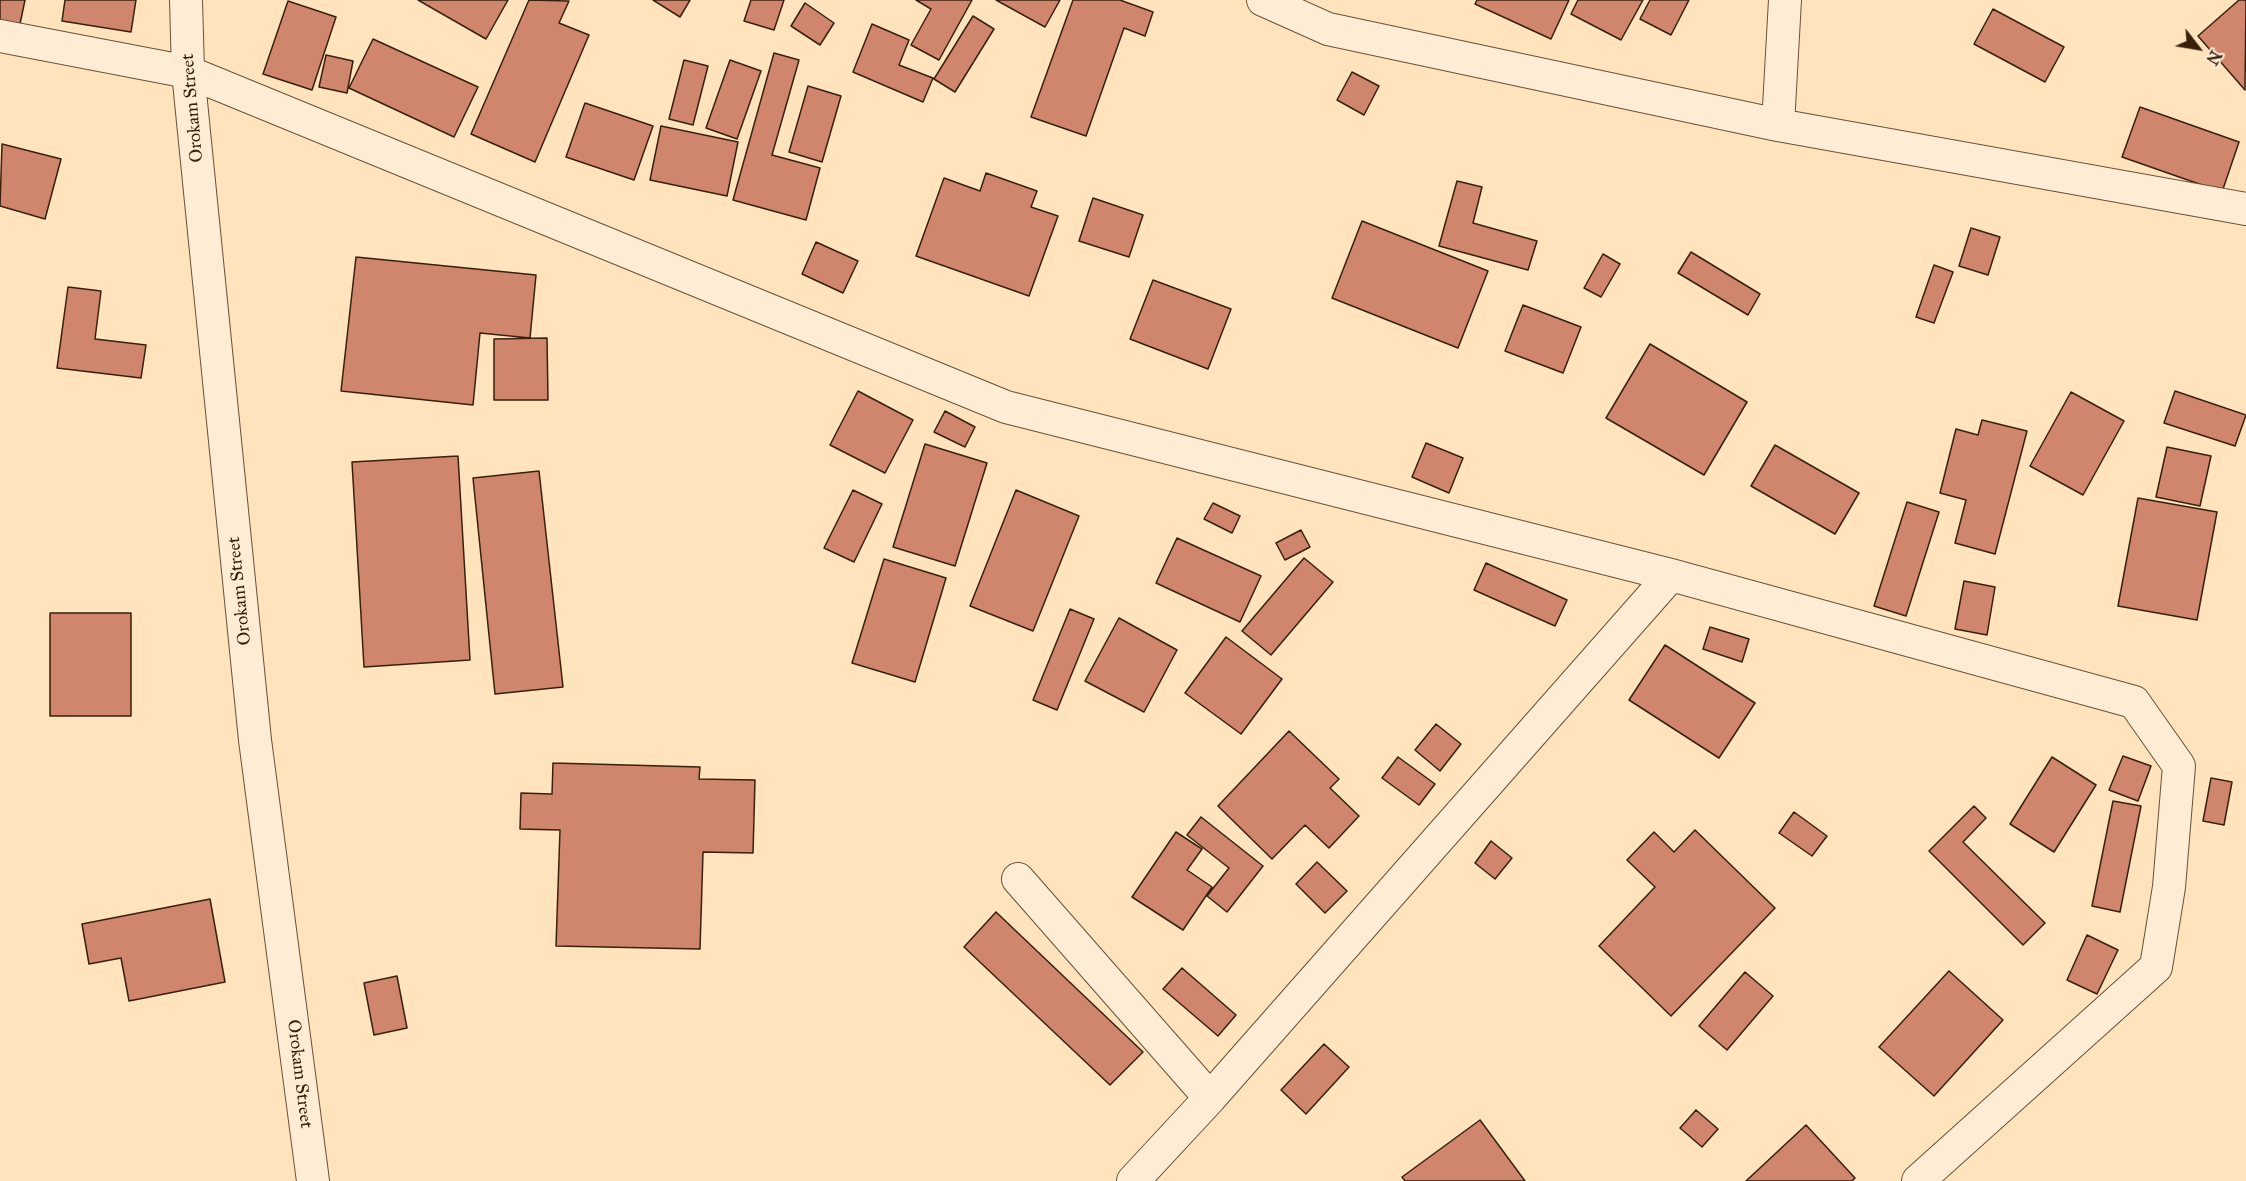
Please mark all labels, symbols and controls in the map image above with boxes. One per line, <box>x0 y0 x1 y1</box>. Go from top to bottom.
north arrow <box>2168 18 2228 78</box>
text: N <box>2202 47 2226 68</box>
street label: Orokam Street <box>177 53 209 163</box>
street label: Orokam Street <box>224 536 256 646</box>
street label: Orokam Street <box>282 1019 316 1129</box>

